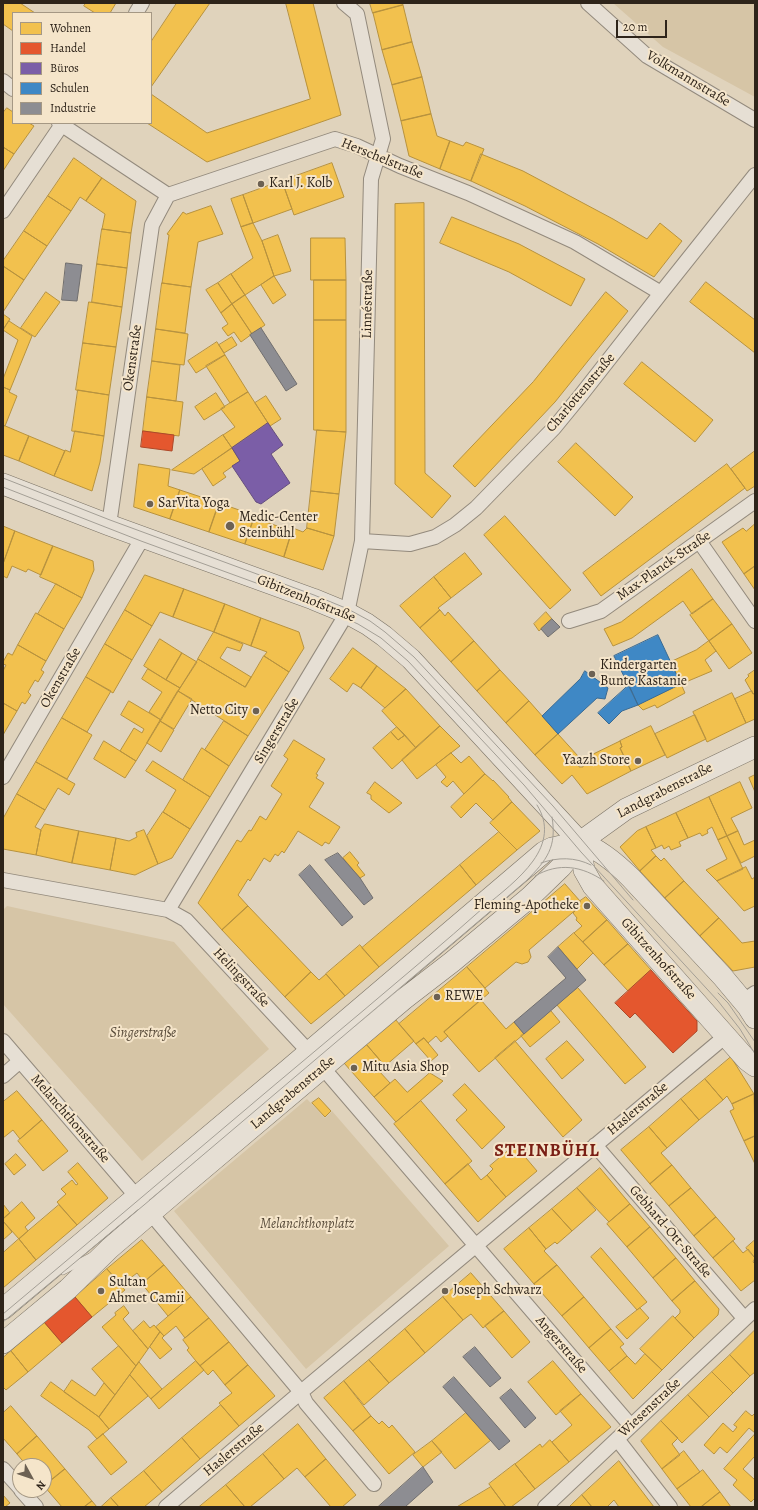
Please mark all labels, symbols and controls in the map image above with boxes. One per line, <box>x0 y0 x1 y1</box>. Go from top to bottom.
legend <box>12 12 152 124</box>
scale bar <box>618 12 669 38</box>
text: 20 m <box>623 19 647 35</box>
text: Wohnen <box>50 20 91 36</box>
text: Handel <box>50 40 86 56</box>
street label: Volkmannstraße <box>643 47 733 111</box>
text: Büros <box>50 60 79 76</box>
text: Schulen <box>50 80 89 96</box>
text: Industrie <box>50 100 96 116</box>
street label: Herschelstraße <box>338 135 426 183</box>
place label: Karl J. Kolb <box>269 176 332 192</box>
marker: Karl J. Kolb <box>256 179 266 189</box>
street label: Linnéstraße <box>359 269 377 339</box>
street label: Okenstraße <box>120 324 146 392</box>
street label: Charlottenstraße <box>543 350 619 436</box>
place label: SarVita Yoga <box>158 496 230 512</box>
marker: SarVita Yoga <box>145 499 155 509</box>
place label: Medic-Center Steinbühl <box>239 510 318 542</box>
marker: Medic-Center Steinbühl <box>224 520 236 532</box>
street label: Max-Planck-Straße <box>614 527 714 605</box>
street label: Gibitzenhofstraße <box>254 572 358 626</box>
street label: Okenstraße <box>37 645 85 711</box>
place label: Kindergarten Bunte Kastanie <box>600 658 687 690</box>
marker: Kindergarten Bunte Kastanie <box>587 669 597 679</box>
street label: Singerstraße <box>251 695 303 767</box>
place label: Netto City <box>190 703 248 719</box>
marker: Netto City <box>251 706 261 716</box>
place label: Yaazh Store <box>563 753 630 769</box>
marker: Yaazh Store <box>633 756 643 766</box>
street label: Landgrabenstraße <box>614 760 716 822</box>
place label: Fleming-Apotheke <box>474 898 579 914</box>
marker: Fleming-Apotheke <box>582 901 592 911</box>
street label: Gibitzenhofstraße <box>617 914 699 1004</box>
street label: Helingstraße <box>209 945 273 1011</box>
place label: REWE <box>445 989 483 1005</box>
marker: REWE <box>432 992 442 1002</box>
park label: Singerstraße <box>110 1026 176 1042</box>
street label: Landgrabenstraße <box>247 1053 339 1133</box>
place label: Mitu Asia Shop <box>362 1060 449 1076</box>
marker: Mitu Asia Shop <box>349 1063 359 1073</box>
street label: Melanchthonstraße <box>27 1071 113 1167</box>
street label: Haslerstraße <box>604 1079 672 1139</box>
district label: STEINBÜHL <box>494 1141 600 1163</box>
street label: Gebhard-Ott-Straße <box>625 1182 715 1282</box>
park label: Melanchthonplatz <box>260 1217 354 1233</box>
place label: Sultan Ahmet Camii <box>109 1275 185 1308</box>
place label: Joseph Schwarz <box>453 1283 542 1299</box>
marker: Sultan Ahmet Camii <box>96 1286 106 1296</box>
marker: Joseph Schwarz <box>440 1286 450 1296</box>
street label: Angerstraße <box>531 1313 591 1377</box>
street label: Wiesenstraße <box>615 1375 685 1441</box>
street label: Haslerstraße <box>200 1420 268 1480</box>
north arrow <box>12 1458 52 1498</box>
text: N <box>32 1477 49 1493</box>

